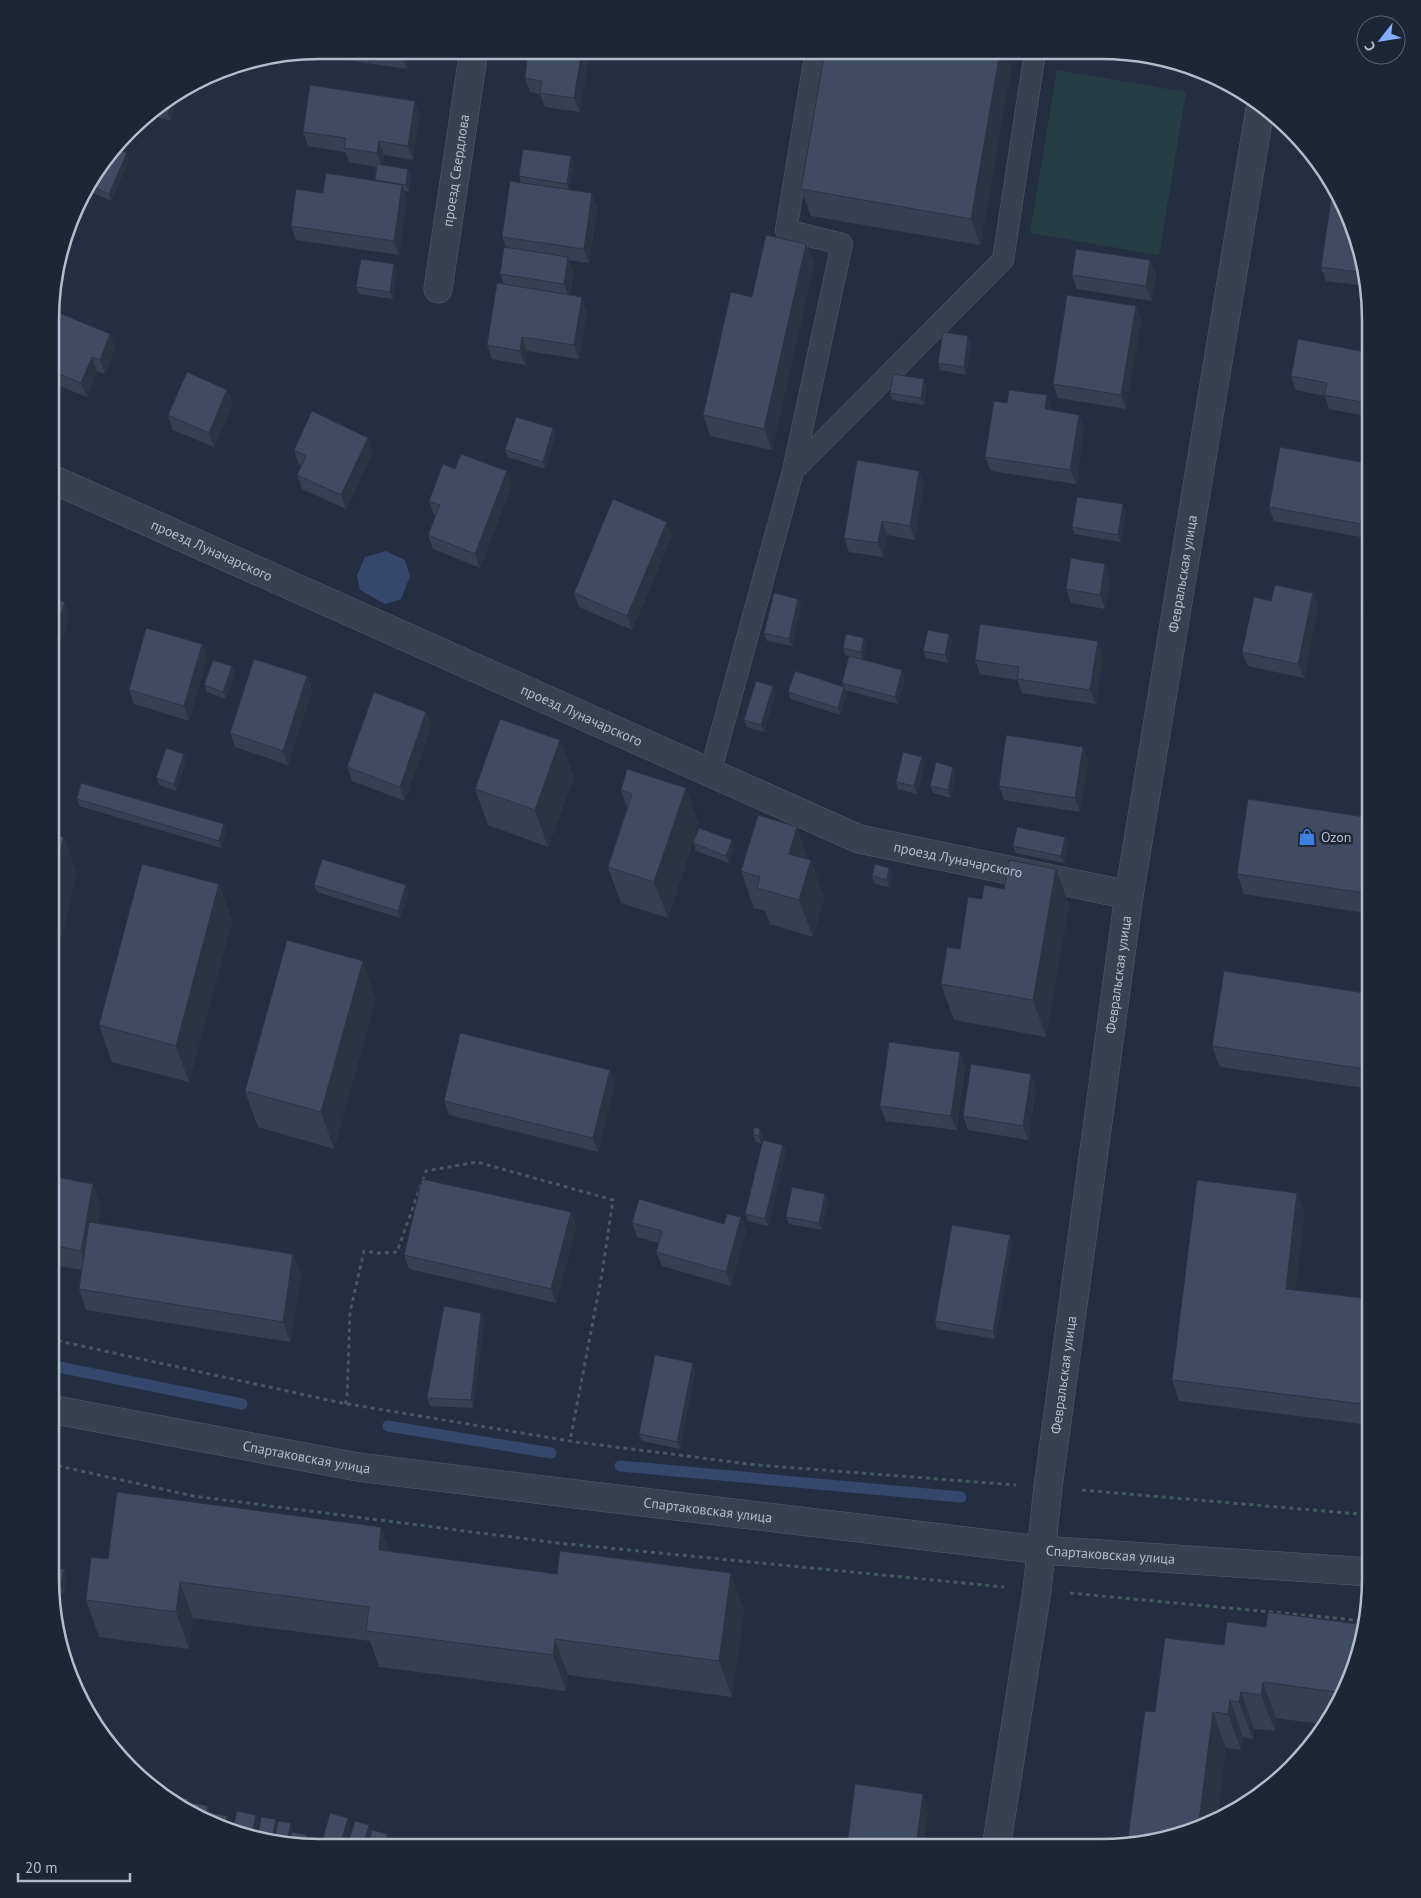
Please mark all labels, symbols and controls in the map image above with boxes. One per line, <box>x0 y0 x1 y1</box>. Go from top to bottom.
north arrow <box>1356 15 1406 65</box>
text: С <box>1360 39 1380 55</box>
street label: проезд Свердлова <box>439 113 473 228</box>
street label: Февральская улица <box>1164 514 1201 634</box>
street label: проезд Луначарского <box>148 515 275 585</box>
street label: проезд Луначарского <box>518 680 645 750</box>
shop icon: Ozon <box>1297 827 1317 847</box>
place label: Ozon <box>1321 828 1351 846</box>
street label: проезд Луначарского <box>892 837 1024 882</box>
street label: Февральская улица <box>1101 914 1135 1035</box>
street label: Февральская улица <box>1046 1315 1080 1435</box>
street label: Спартаковская улица <box>241 1436 371 1477</box>
street label: Спартаковская улица <box>643 1493 773 1527</box>
street label: Спартаковская улица <box>1045 1541 1176 1568</box>
scale bar <box>18 1850 130 1882</box>
text: 20 m <box>25 1858 58 1877</box>

